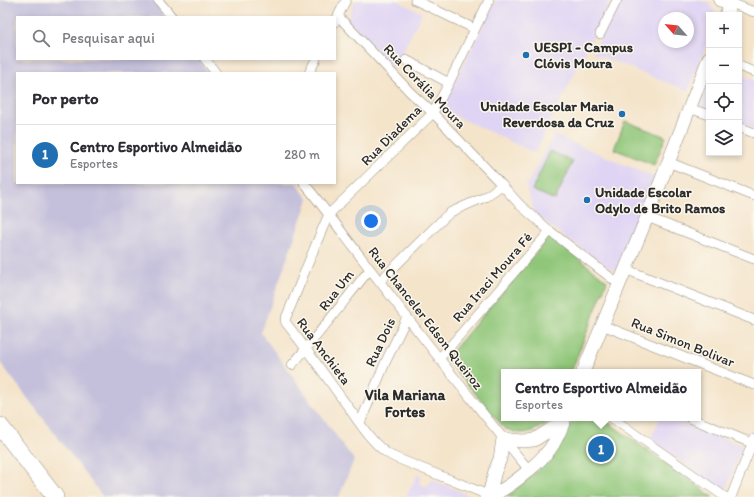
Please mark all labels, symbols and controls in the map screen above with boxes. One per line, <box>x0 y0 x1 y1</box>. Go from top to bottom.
north arrow <box>658 12 694 48</box>
map controls <box>706 12 742 156</box>
button: + <box>706 12 742 48</box>
search box <box>16 16 336 60</box>
icon: search <box>30 27 52 49</box>
text: Pesquisar aqui <box>62 29 155 47</box>
place label: UESPI - Campus Clóvis Moura <box>534 39 633 72</box>
street label: Rua Corália Moura <box>380 40 469 132</box>
button: − <box>706 48 742 84</box>
marker: UESPI - Campus Clóvis Moura <box>521 50 531 60</box>
button: locate <box>706 84 742 120</box>
text: Por perto <box>32 88 99 108</box>
place label: Unidade Escolar Maria Reverdosa da Cruz <box>480 98 614 131</box>
street label: Rua Diadema <box>357 101 426 169</box>
marker: Unidade Escolar Maria Reverdosa da Cruz <box>617 109 627 119</box>
button: layers <box>706 120 742 156</box>
text: Centro Esportivo Almeidão <box>70 138 242 156</box>
text: 1 <box>42 147 48 162</box>
text: 280 m <box>284 147 320 162</box>
text: Esportes <box>70 156 118 171</box>
place label: Unidade Escolar Odylo de Brito Ramos <box>595 184 725 217</box>
marker: Unidade Escolar Odylo de Brito Ramos <box>582 195 592 205</box>
your location <box>361 211 381 231</box>
street label: Rua Iraci Moura Fé <box>449 229 536 326</box>
street label: Rua Chanceler Edson Queiroz <box>365 244 487 393</box>
street label: Rua Um <box>315 266 358 314</box>
street label: Rua Simon Bolivar <box>629 314 738 371</box>
street label: Rua Anchieta <box>293 315 354 388</box>
street label: Rua Dois <box>362 315 399 369</box>
popup <box>501 369 701 421</box>
text: Centro Esportivo Almeidão <box>515 379 687 397</box>
district label: Vila Mariana Fortes <box>365 386 446 421</box>
text: Esportes <box>515 397 563 412</box>
pin: 1 <box>588 434 614 464</box>

